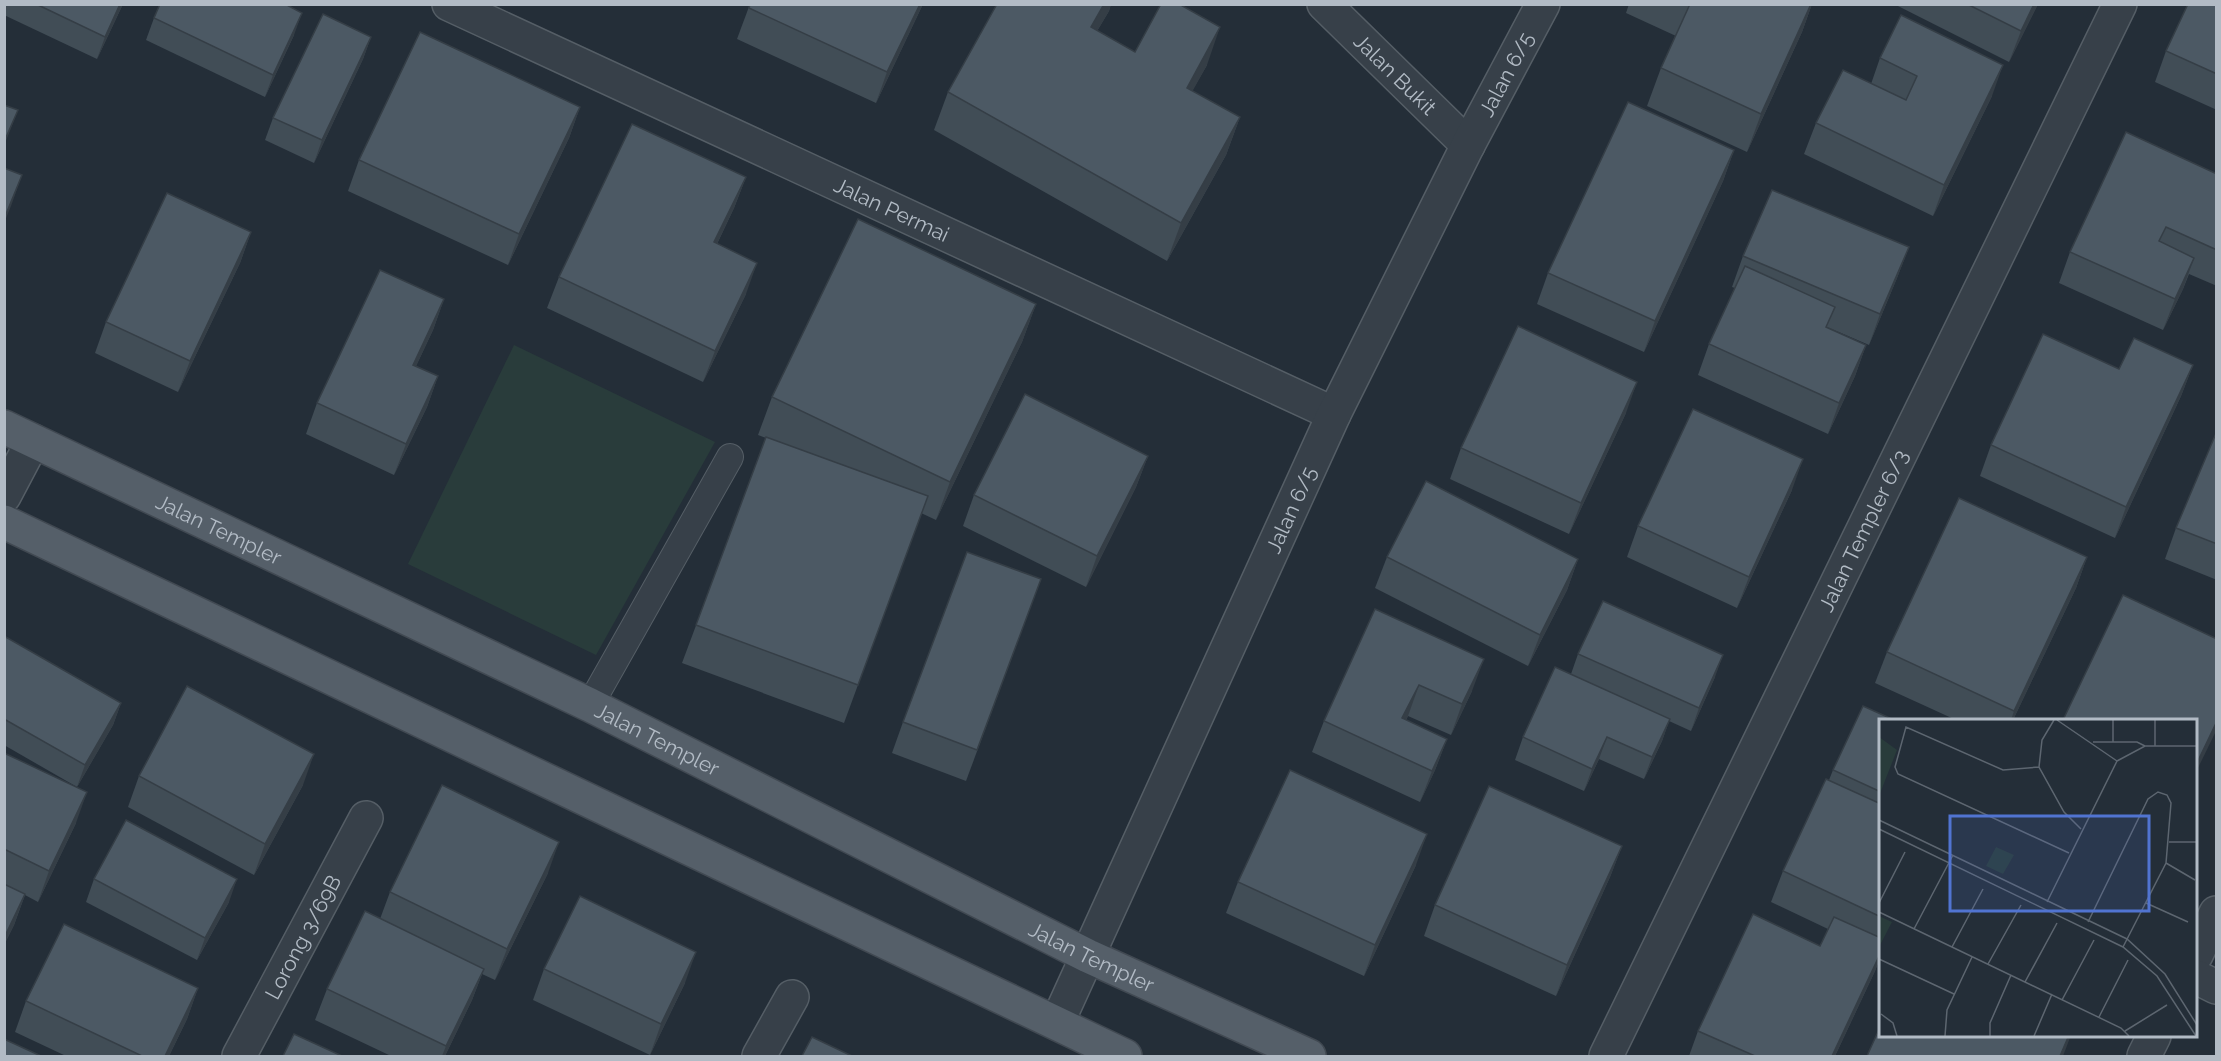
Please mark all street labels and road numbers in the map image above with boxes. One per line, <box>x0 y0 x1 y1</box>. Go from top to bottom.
street label: Jalan 6/5 <box>1473 27 1538 121</box>
street label: Jalan Bukit <box>1349 28 1442 120</box>
street label: Jalan Permai <box>830 172 953 247</box>
street label: Jalan Templer 6/3 <box>1813 445 1913 615</box>
street label: Jalan 6/5 <box>1260 462 1321 557</box>
street label: Jalan Templer <box>152 489 286 570</box>
street label: Jalan Templer <box>591 697 724 781</box>
street label: Lorong 3/69B <box>259 871 346 1003</box>
street label: Jalan Templer <box>1025 916 1159 997</box>

